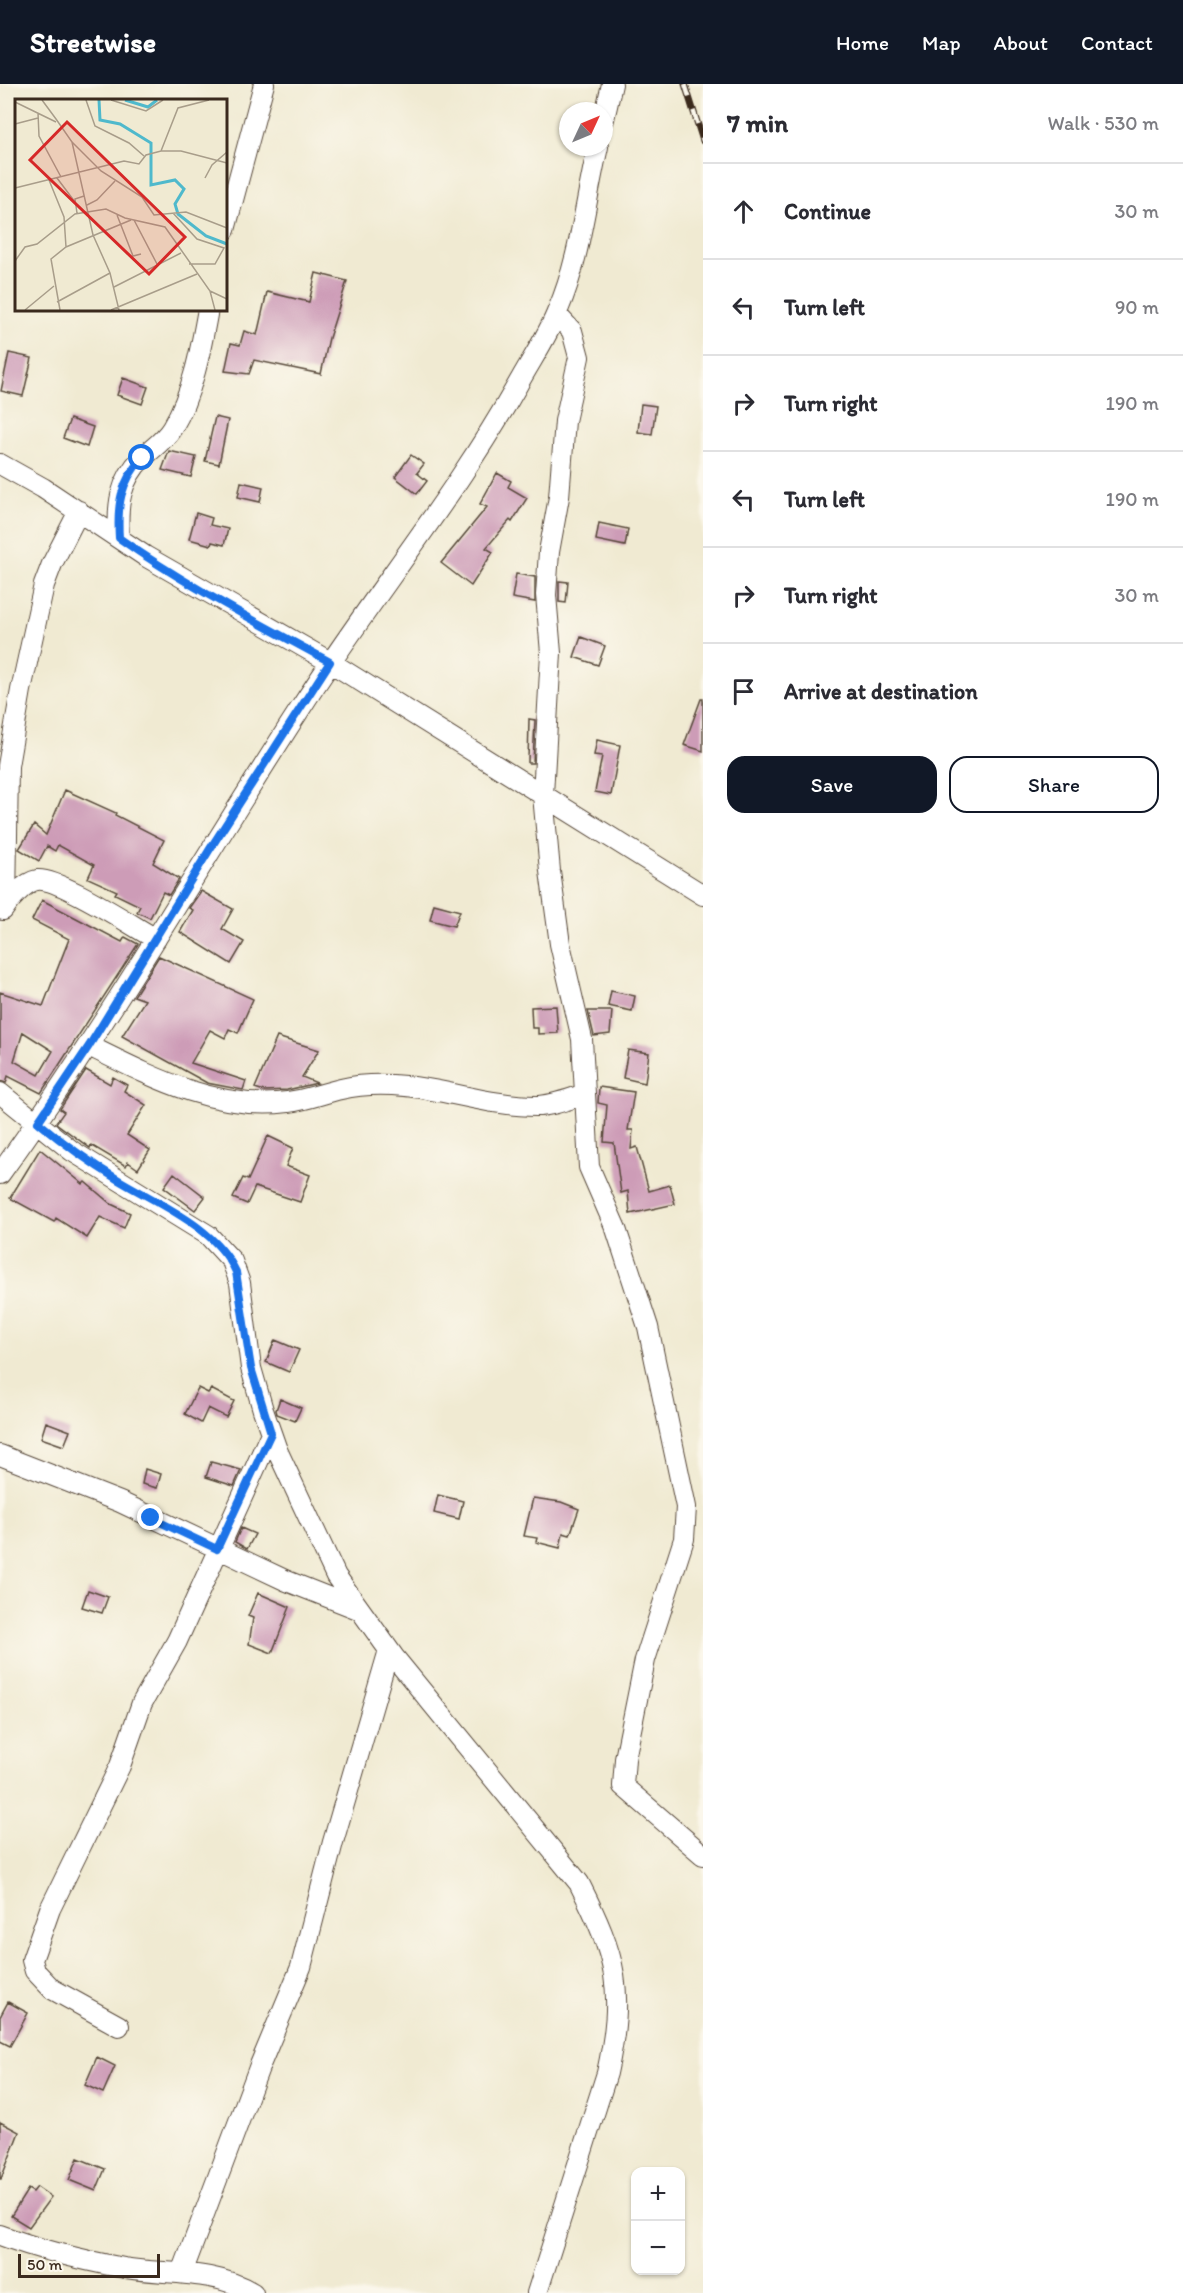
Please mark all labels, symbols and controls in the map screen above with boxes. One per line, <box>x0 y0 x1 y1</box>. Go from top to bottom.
text: Streetwise <box>30 25 156 59</box>
text: Home <box>836 30 889 55</box>
text: Map <box>922 30 961 55</box>
text: About <box>994 30 1048 55</box>
text: Contact <box>1081 30 1153 55</box>
inset map <box>15 99 226 310</box>
north arrow <box>559 102 613 156</box>
text: 7 min <box>727 107 788 139</box>
text: Walk · 530 m <box>1048 111 1159 135</box>
icon: ahead <box>727 195 760 228</box>
text: Continue <box>784 198 871 225</box>
text: 30 m <box>1114 199 1159 223</box>
icon: left <box>727 291 760 324</box>
text: Turn left <box>784 294 865 321</box>
text: 90 m <box>1115 295 1159 319</box>
icon: right <box>727 387 760 420</box>
text: Turn right <box>784 390 878 417</box>
text: 190 m <box>1106 391 1159 415</box>
route start <box>128 444 154 470</box>
icon: left <box>727 483 760 516</box>
text: Turn left <box>784 486 865 513</box>
text: 190 m <box>1106 487 1159 511</box>
icon: right <box>727 579 760 612</box>
text: Turn right <box>784 582 878 609</box>
text: 30 m <box>1114 583 1159 607</box>
icon: arrive <box>727 675 760 708</box>
text: Arrive at destination <box>784 678 978 705</box>
button: Save <box>727 756 937 813</box>
button: Share <box>949 756 1159 813</box>
route end <box>137 1504 163 1530</box>
map controls <box>631 2167 685 2275</box>
button: + <box>631 2167 685 2221</box>
button: − <box>631 2221 685 2275</box>
scale bar <box>18 2251 160 2278</box>
text: 50 m <box>27 2255 62 2274</box>

